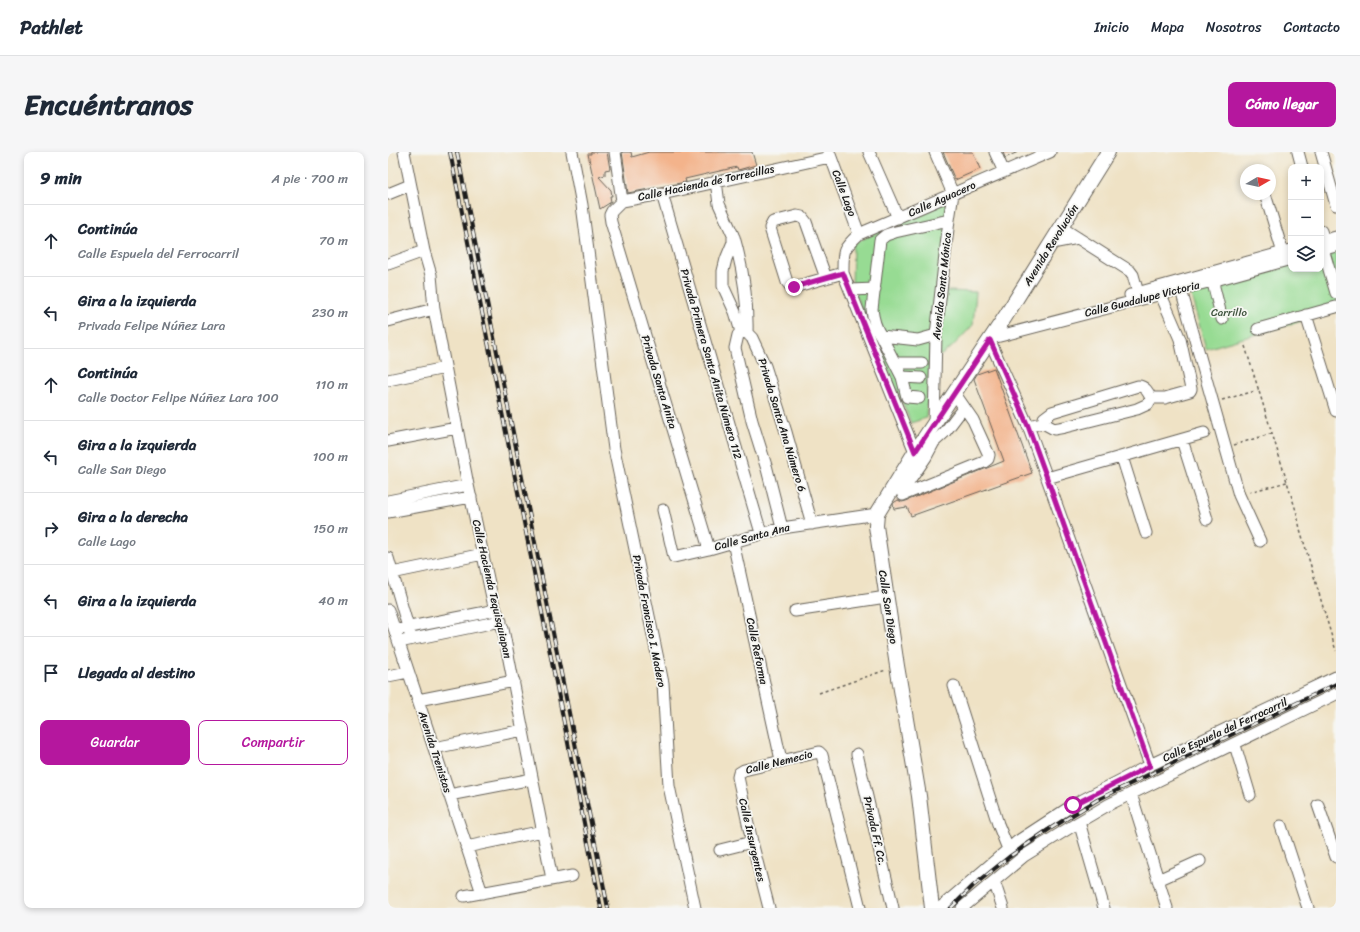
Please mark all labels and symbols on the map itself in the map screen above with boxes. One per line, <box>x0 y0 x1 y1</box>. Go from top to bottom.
street label: Calle Hacienda de Torrecillas <box>636 159 776 207</box>
north arrow <box>1240 164 1276 200</box>
street label: Calle Lago <box>826 167 862 220</box>
street label: Calle Aguacero <box>905 175 979 222</box>
street label: Avenida Revolución <box>1018 200 1084 290</box>
street label: Avenida Santa Mónica <box>927 231 957 342</box>
street label: Privada Primera Santa Anita Número 112 <box>675 266 748 462</box>
street label: Calle Guadalupe Victoria <box>1083 275 1202 322</box>
route end <box>785 278 803 296</box>
park label: Carrillo <box>1211 303 1248 322</box>
street label: Privada Santa Anita <box>636 333 682 432</box>
street label: Privada Santa Ana Número 6 <box>753 356 811 494</box>
street label: Calle Hacienda Tequisquiapan <box>467 518 517 660</box>
street label: Calle Santa Ana <box>712 518 792 556</box>
street label: Privada Francisco I. Madero <box>627 553 671 690</box>
street label: Calle San Diego <box>873 569 903 646</box>
street label: Calle Reforma <box>741 616 773 687</box>
street label: Calle Espuela del Ferrocarril <box>1159 692 1292 767</box>
street label: Avenida Trenistas <box>412 708 458 796</box>
street label: Calle Nemecio <box>744 744 815 779</box>
street label: Privada Ff. Cc. <box>858 794 892 868</box>
street label: Calle Insurgentes <box>733 796 771 884</box>
route start <box>1064 796 1082 814</box>

